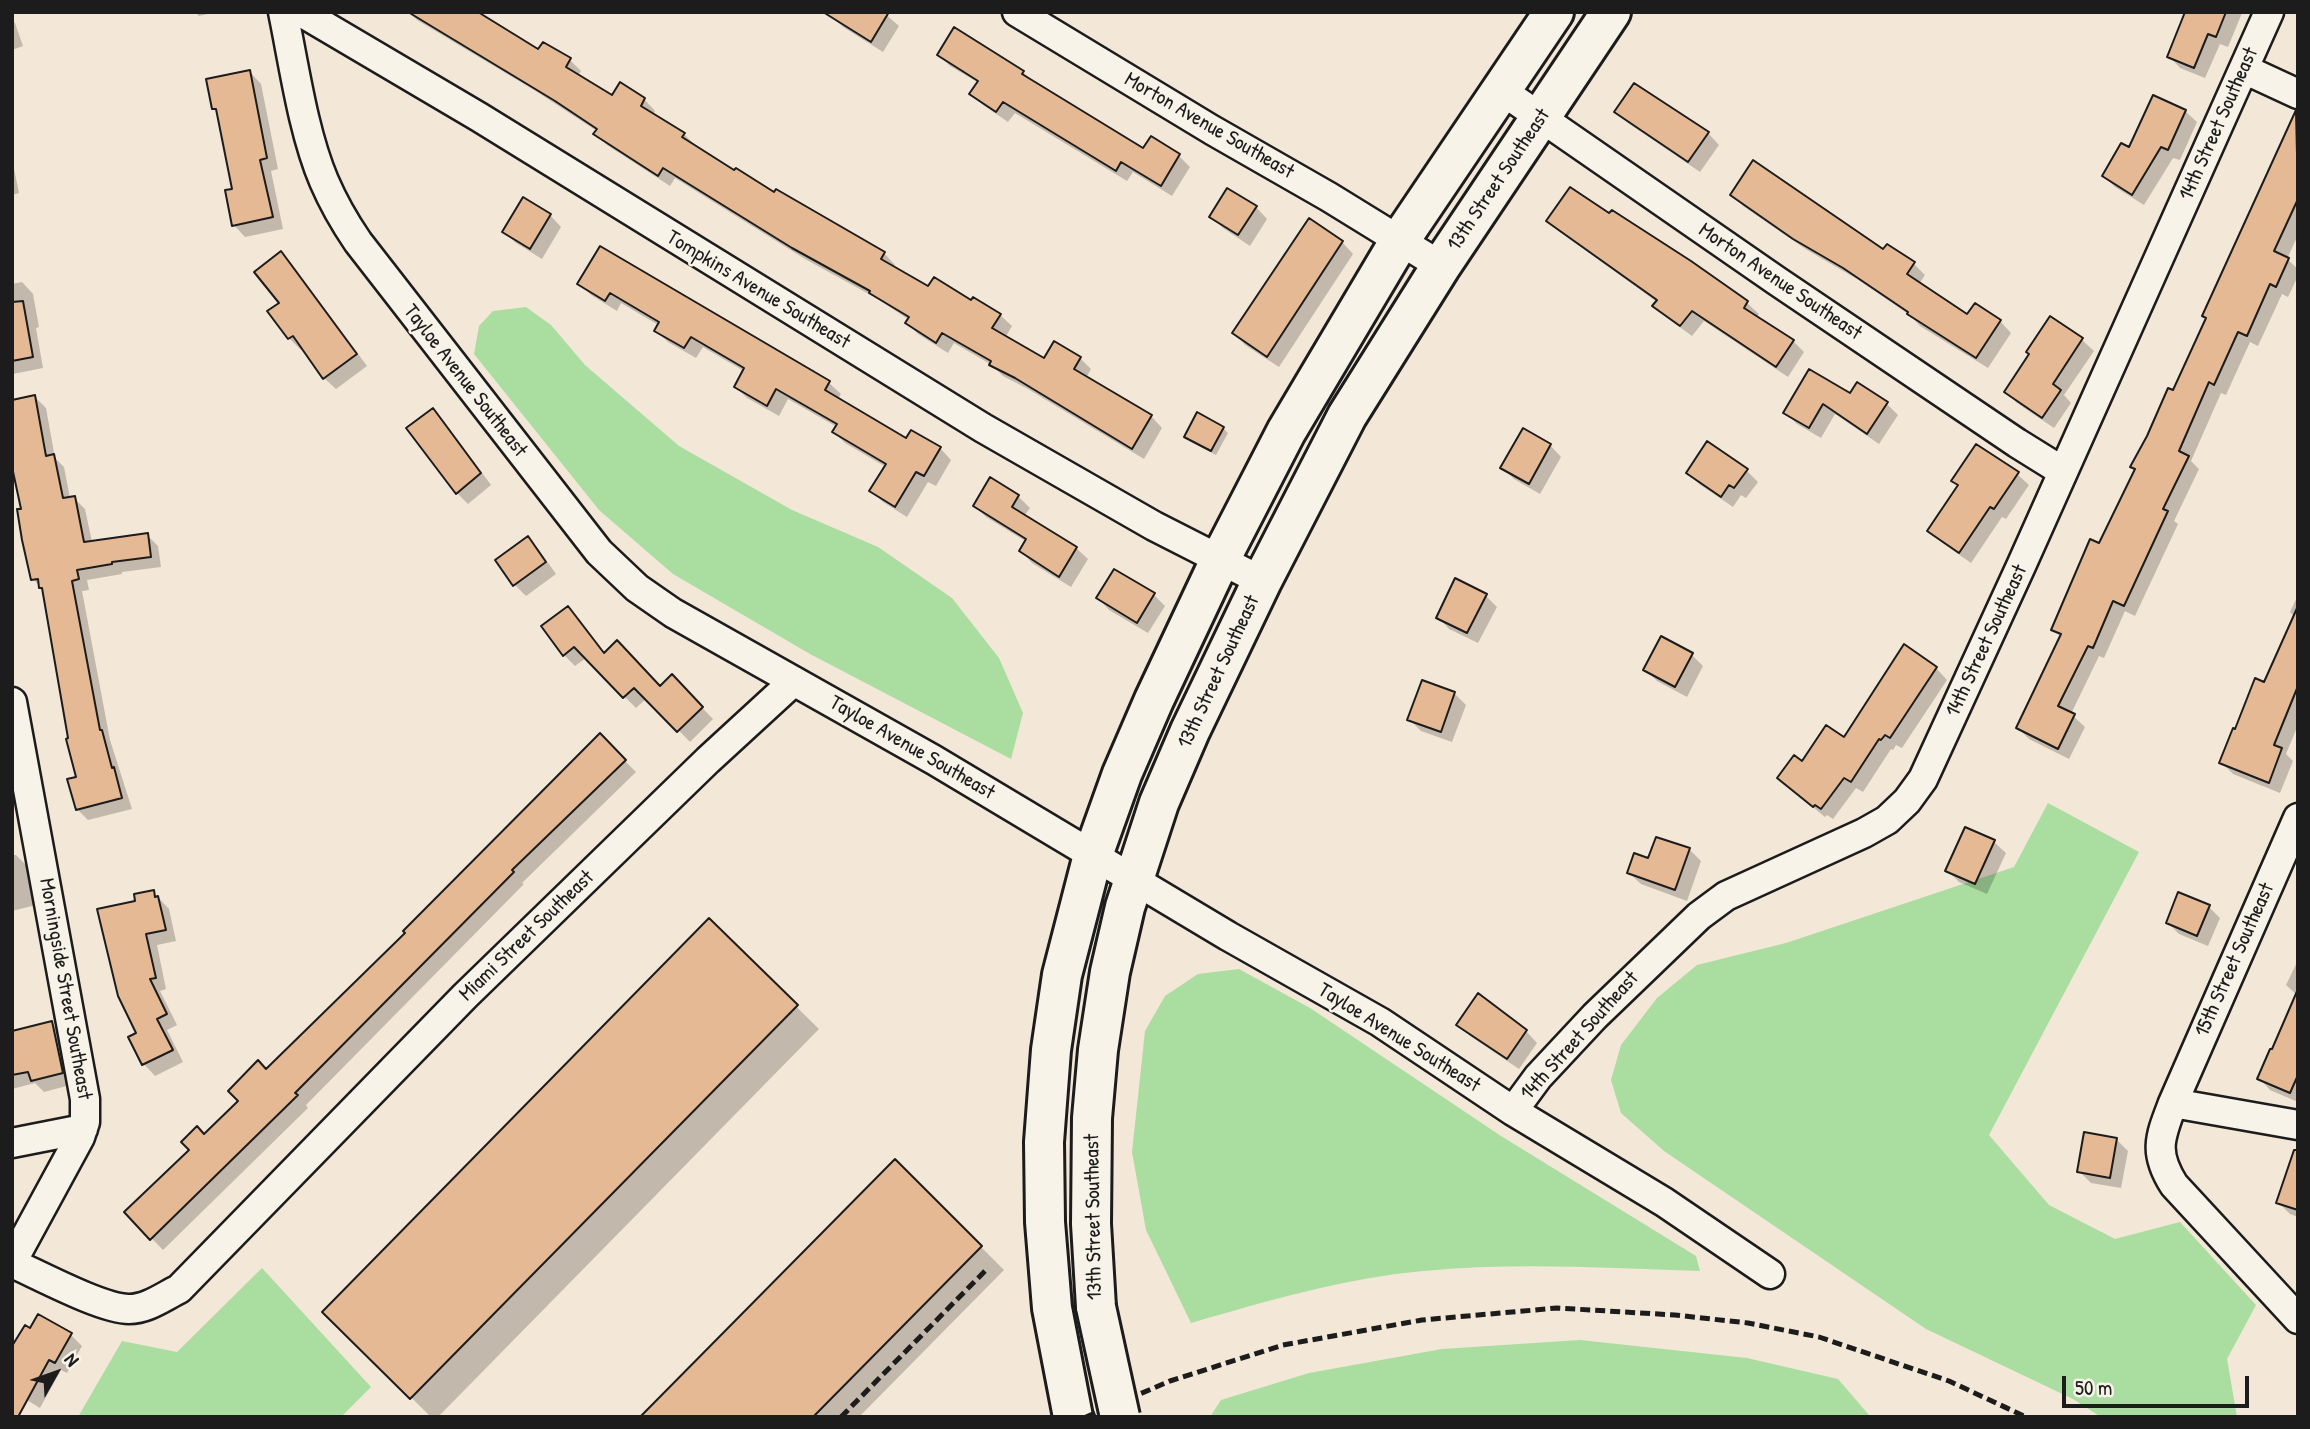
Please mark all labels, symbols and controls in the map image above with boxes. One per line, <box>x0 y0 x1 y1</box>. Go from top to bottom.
street label: 14th Street Southeast <box>2174 44 2264 204</box>
street label: Morton Avenue Southeast <box>1120 67 1298 185</box>
street label: 13th Street Southeast <box>1442 104 1556 256</box>
street label: Morton Avenue Southeast <box>1694 218 1866 346</box>
street label: Tompkins Avenue Southeast <box>662 225 854 355</box>
street label: Tayloe Avenue Southeast <box>398 300 532 462</box>
street label: 14th Street Southeast <box>1941 561 2033 721</box>
street label: 13th Street Southeast <box>1172 591 1266 753</box>
street label: Tayloe Avenue Southeast <box>825 690 999 806</box>
street label: Miami Street Southeast <box>454 865 600 1007</box>
street label: Morningside Street Southeast <box>33 876 97 1102</box>
street label: 15th Street Southeast <box>2190 879 2280 1041</box>
street label: 14th Street Southeast <box>1516 966 1644 1106</box>
street label: Tayloe Avenue Southeast <box>1313 978 1485 1098</box>
street label: 13th Street Southeast <box>1080 1134 1108 1300</box>
north arrow <box>21 1338 91 1408</box>
text: N <box>59 1347 85 1372</box>
scale bar <box>2065 1362 2252 1406</box>
text: 50 m <box>2075 1373 2112 1402</box>

